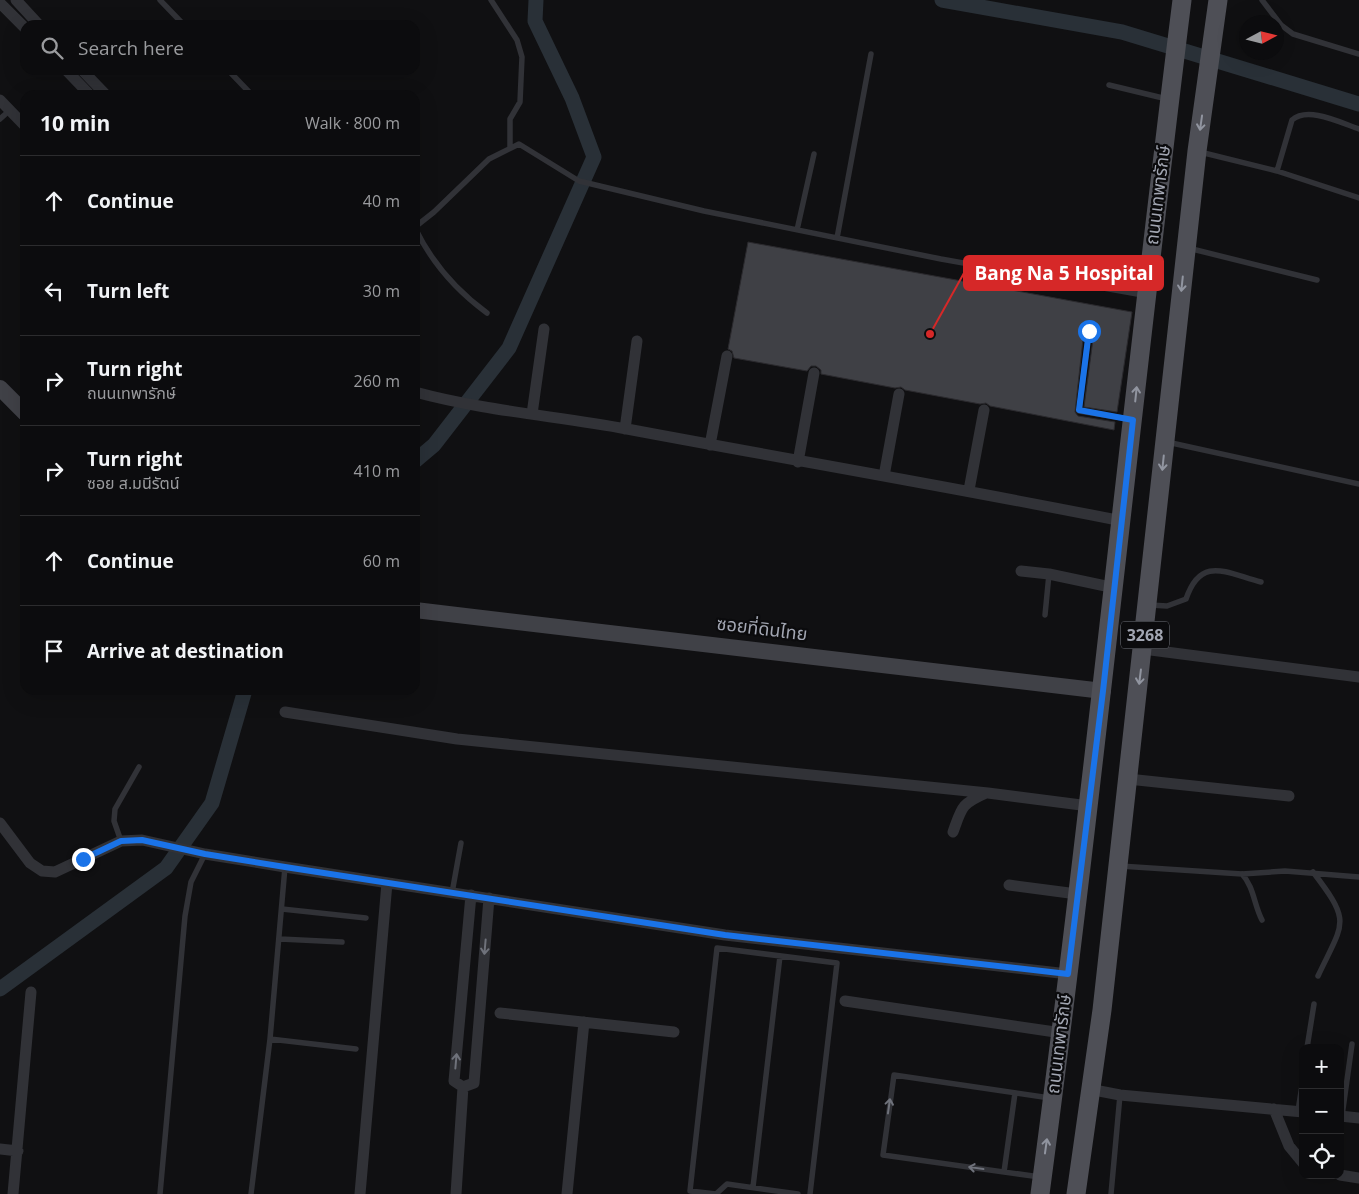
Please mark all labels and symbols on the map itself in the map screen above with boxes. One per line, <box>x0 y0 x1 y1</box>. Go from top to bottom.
north arrow <box>1239 15 1284 60</box>
one-way arrow <box>1196 115 1206 131</box>
street label: ถนนเทพารักษ์ <box>1139 144 1175 246</box>
callout: Bang Na 5 Hospital <box>964 256 1163 290</box>
text: Bang Na 5 Hospital <box>974 260 1154 286</box>
one-way arrow <box>1177 276 1187 292</box>
route start <box>1078 320 1101 343</box>
one-way arrow <box>1131 386 1141 402</box>
one-way arrow <box>1158 455 1168 471</box>
street label: ซอยที่ดินไทย <box>715 611 809 645</box>
road number: 3268 <box>1121 622 1169 648</box>
one-way arrow <box>1135 669 1145 685</box>
route end <box>72 848 95 871</box>
one-way arrow <box>481 939 490 955</box>
street label: ถนนเทพารักษ์ <box>1040 993 1076 1095</box>
one-way arrow <box>451 1053 460 1069</box>
one-way arrow <box>885 1099 895 1115</box>
one-way arrow <box>1041 1138 1051 1154</box>
one-way arrow <box>969 1163 985 1173</box>

